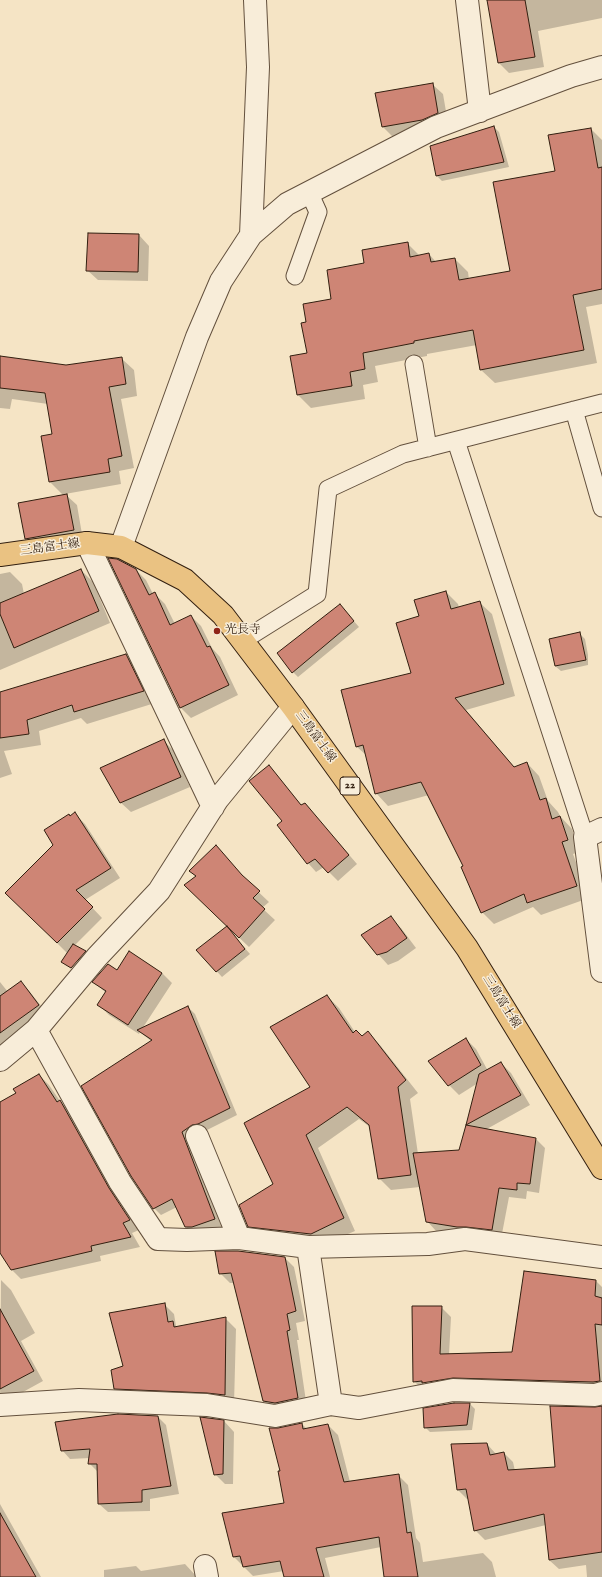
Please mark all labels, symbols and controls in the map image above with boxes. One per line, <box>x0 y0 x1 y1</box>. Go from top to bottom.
street label: 三島富士線 <box>19 537 81 559</box>
place label: 光長寺 <box>225 624 261 638</box>
marker: 光長寺 <box>212 626 222 636</box>
street label: 三島富士線 <box>292 708 338 766</box>
road number: 22 <box>340 777 360 795</box>
street label: 三島富士線 <box>479 973 523 1031</box>

